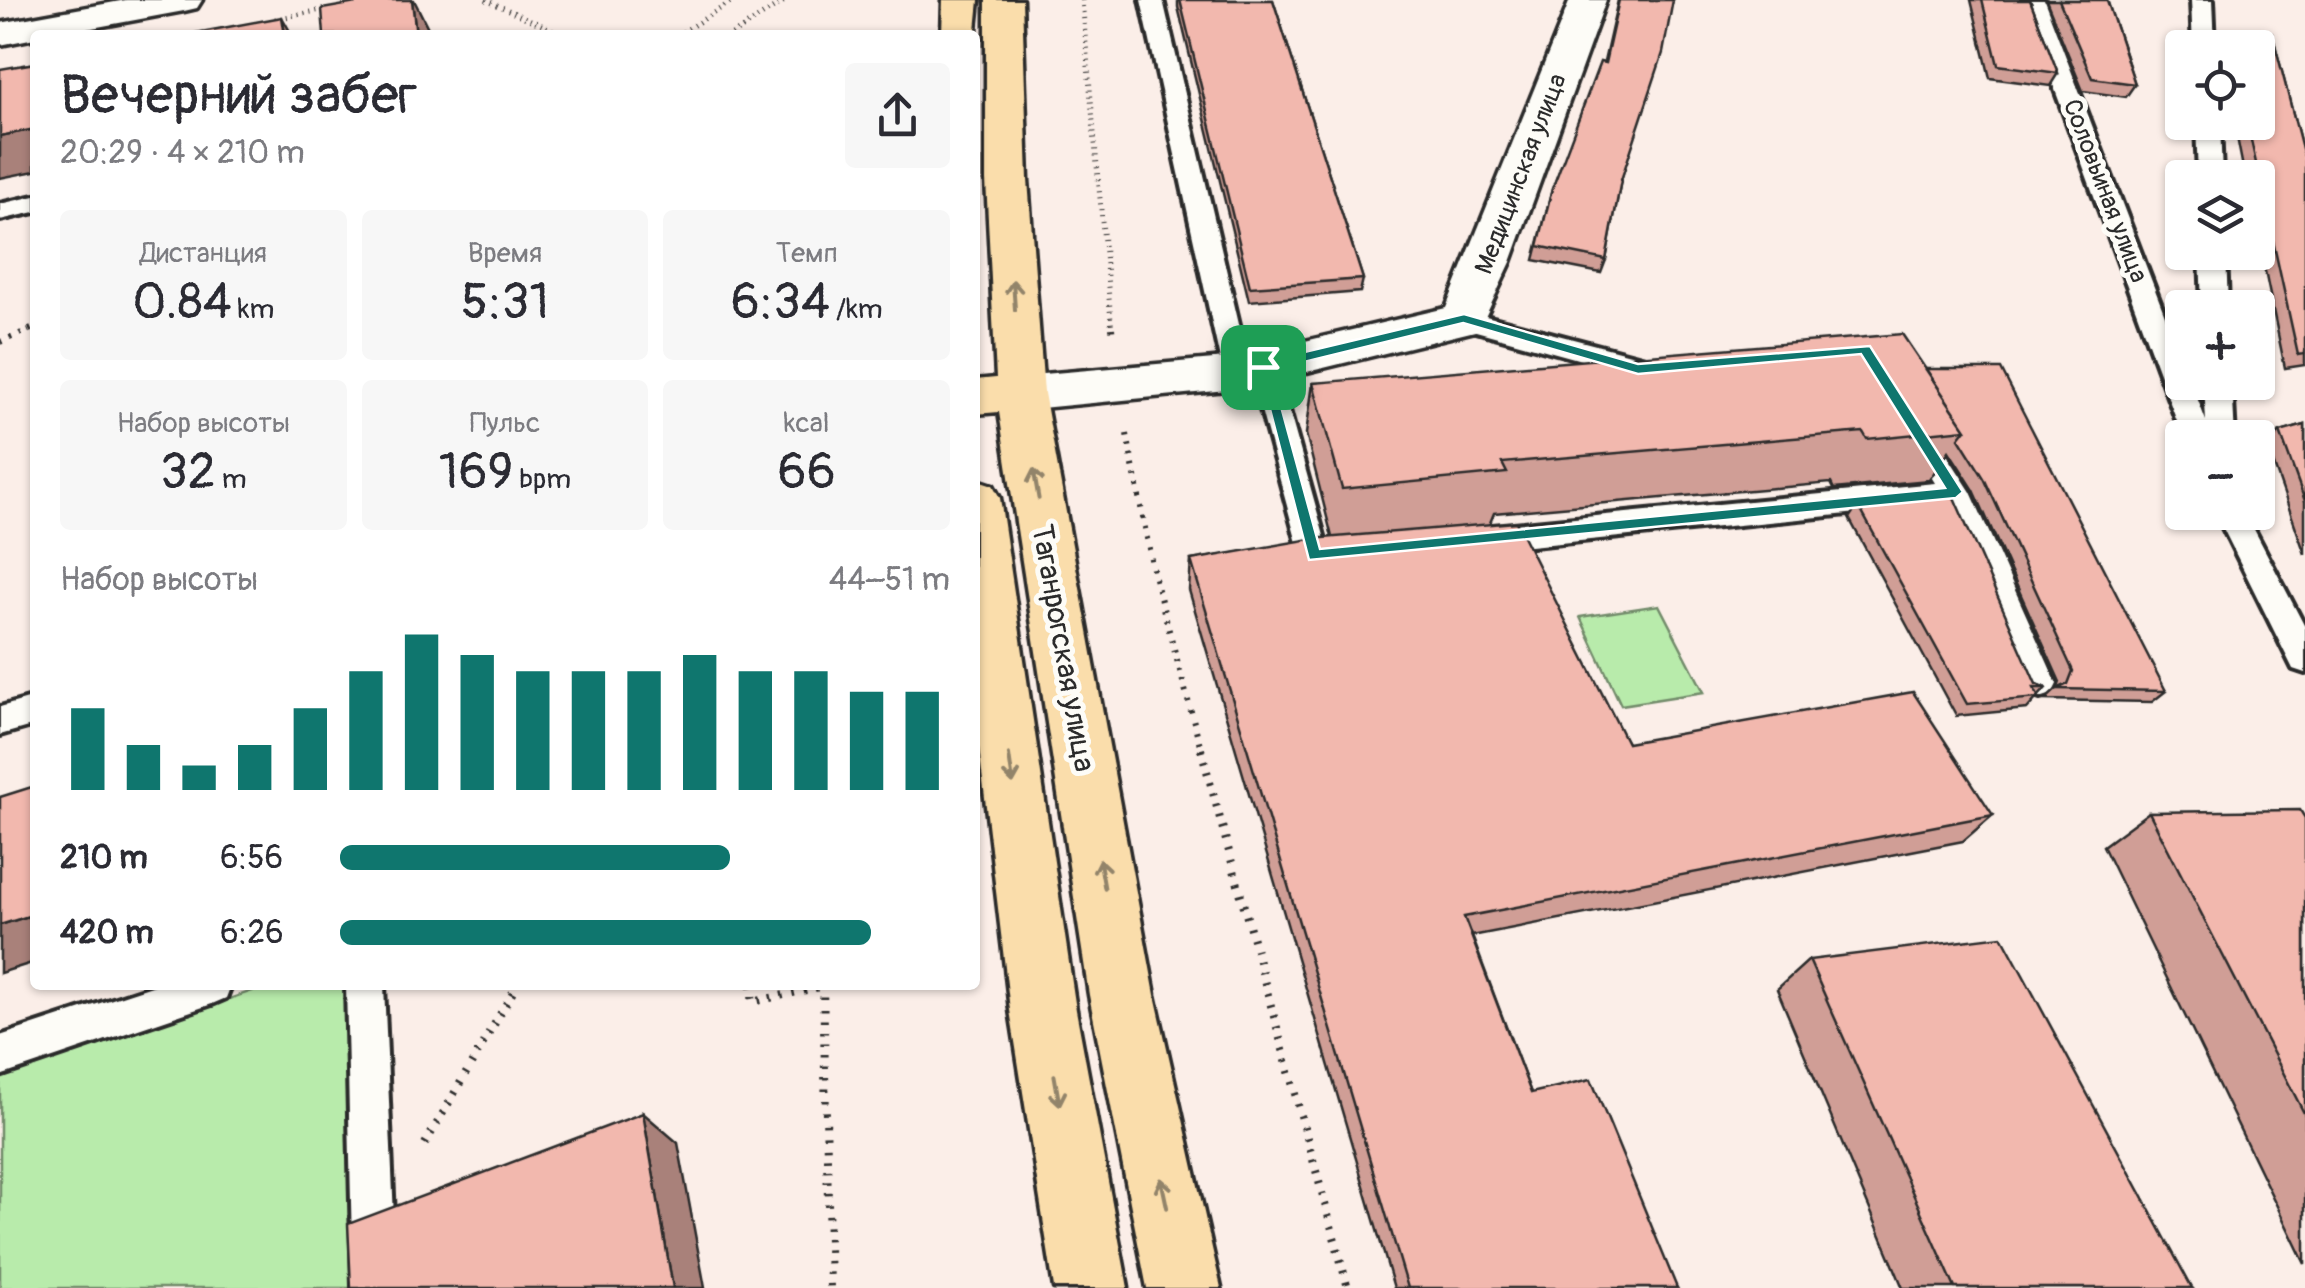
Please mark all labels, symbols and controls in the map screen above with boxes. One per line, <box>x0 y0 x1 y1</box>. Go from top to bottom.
map controls <box>2165 30 2275 530</box>
button: locate <box>2165 30 2275 140</box>
text: Вечерний забег <box>60 61 417 130</box>
button: share <box>845 63 950 168</box>
street label: Медицинская улица <box>1468 69 1574 279</box>
street label: Соловьиная улица <box>2056 95 2154 287</box>
text: 20:29 · 4 × 210 m <box>60 133 305 173</box>
button: layers <box>2165 160 2275 270</box>
text: Дистанция <box>140 236 267 271</box>
text: Время <box>468 236 542 271</box>
text: Темп <box>776 236 838 271</box>
text: 0.84 <box>132 271 232 334</box>
text: 5:31 <box>461 271 549 334</box>
text: 6:34 <box>731 271 830 334</box>
one-way arrow <box>1004 280 1023 312</box>
button: + <box>2165 290 2275 400</box>
text: km <box>232 292 274 327</box>
text: /km <box>830 292 883 327</box>
pin <box>1221 325 1306 410</box>
icon: arrive <box>1236 340 1291 395</box>
text: Набор высоты <box>117 406 290 441</box>
text: Пульс <box>470 406 540 441</box>
text: kcal <box>784 406 829 441</box>
button: − <box>2165 420 2275 530</box>
text: 32 <box>160 441 216 504</box>
text: 169 <box>439 441 513 504</box>
text: 66 <box>778 441 836 504</box>
text: m <box>216 462 247 497</box>
text: bpm <box>513 462 571 497</box>
one-way arrow <box>1026 468 1045 501</box>
street label: Таганрогская улица <box>1023 522 1103 774</box>
text: Набор высоты <box>60 560 258 600</box>
text: 44–51 m <box>829 560 950 600</box>
one-way arrow <box>1002 752 1020 784</box>
text: 210 m <box>60 838 148 878</box>
text: 6:56 <box>220 838 283 878</box>
one-way arrow <box>1092 858 1110 890</box>
text: 420 m <box>60 913 154 953</box>
text: 6:26 <box>220 913 284 953</box>
one-way arrow <box>1048 1073 1067 1106</box>
one-way arrow <box>1153 1177 1172 1209</box>

